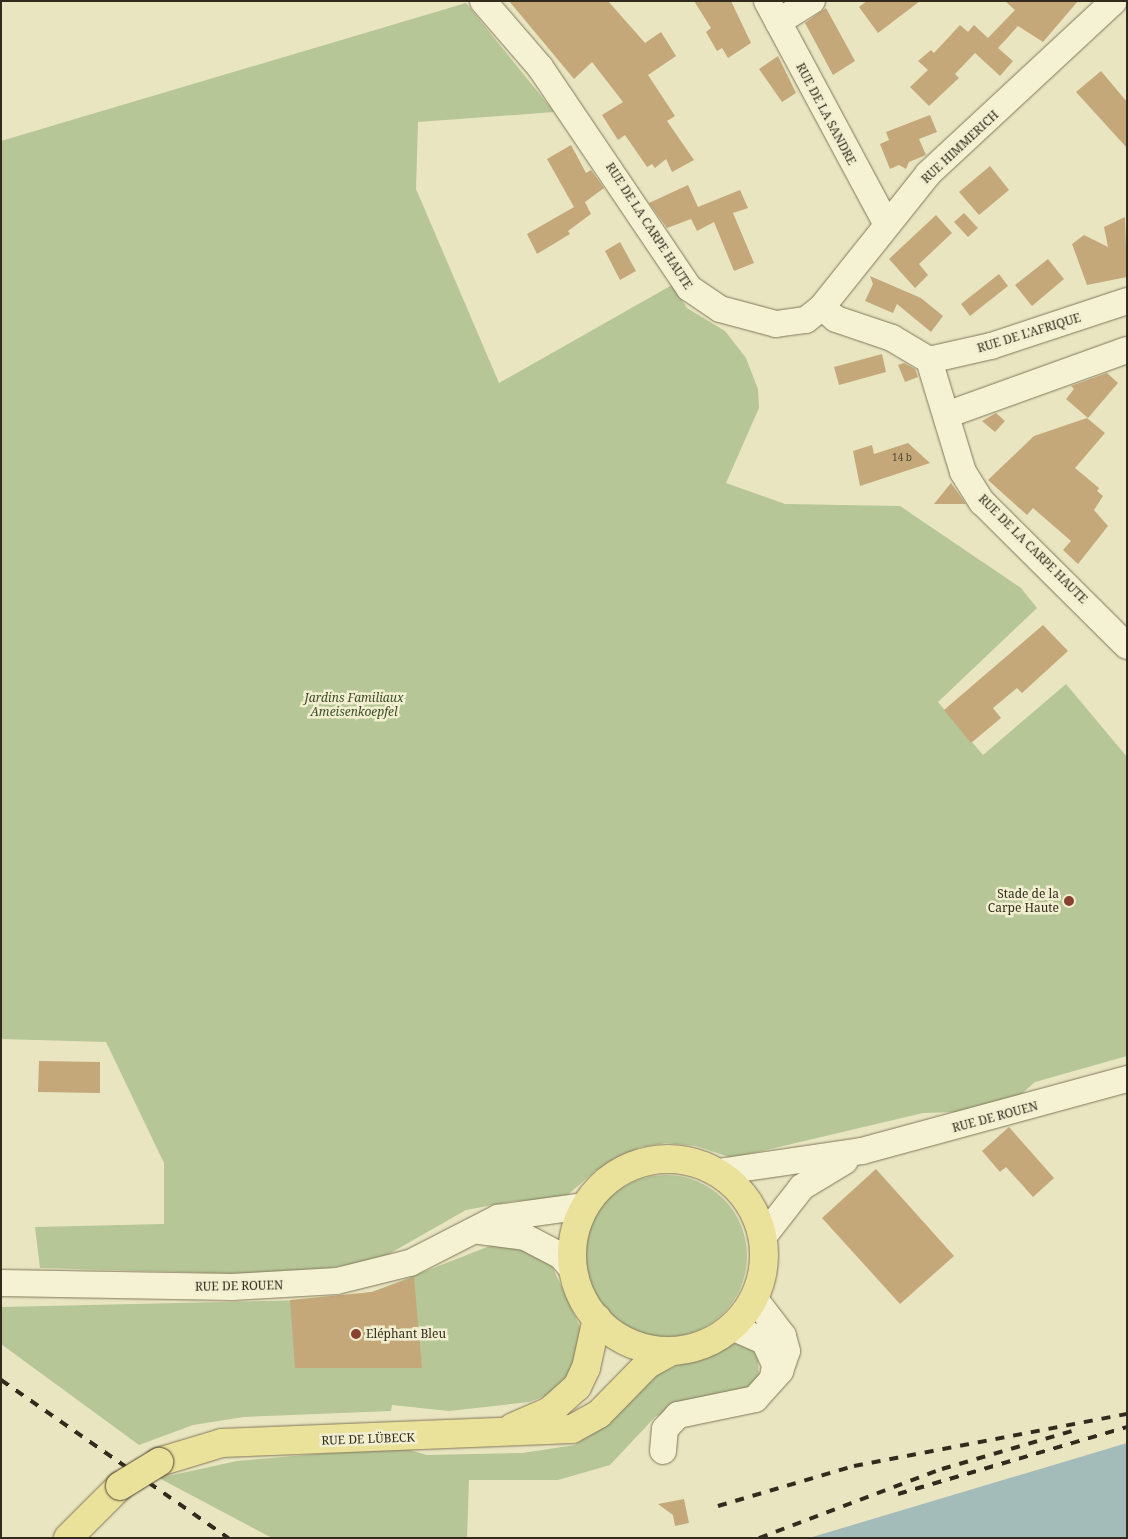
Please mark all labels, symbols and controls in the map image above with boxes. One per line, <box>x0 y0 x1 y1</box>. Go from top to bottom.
street label: RUE DE LA SANDRE <box>793 61 859 167</box>
street label: RUE HIMMERICH <box>919 108 1001 186</box>
street label: RUE DE LA CARPE HAUTE <box>603 160 695 292</box>
street label: RUE DE L'AFRIQUE <box>975 310 1083 356</box>
house number: 14 b <box>892 452 912 464</box>
street label: RUE DE LA CARPE HAUTE <box>976 492 1090 606</box>
park label: Jardins Familiaux Ameisenkoepfel <box>304 691 404 719</box>
place label: Stade de la Carpe Haute <box>988 887 1059 915</box>
marker: Stade de la Carpe Haute <box>1063 895 1075 907</box>
street label: RUE DE ROUEN <box>951 1099 1039 1135</box>
street label: RUE DE ROUEN <box>195 1278 283 1294</box>
place label: Eléphant Bleu <box>366 1327 446 1341</box>
marker: Eléphant Bleu <box>350 1328 362 1340</box>
street label: RUE DE LÜBECK <box>321 1430 415 1448</box>

